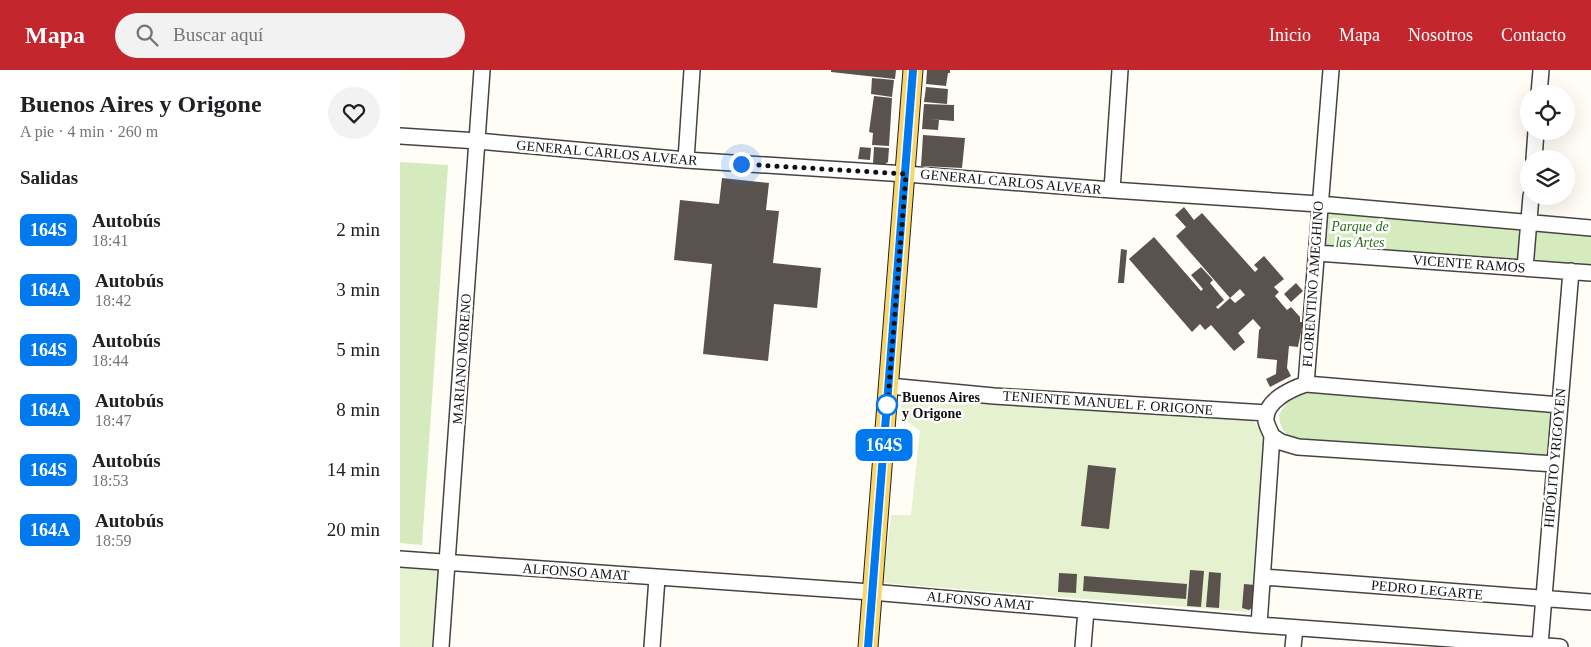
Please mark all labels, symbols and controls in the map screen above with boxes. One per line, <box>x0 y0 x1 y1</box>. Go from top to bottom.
search box <box>115 13 465 58</box>
icon: search <box>133 21 161 49</box>
text: Mapa <box>25 22 85 48</box>
text: Buscar aquí <box>173 24 263 45</box>
text: Inicio <box>1269 25 1311 45</box>
text: Mapa <box>1339 25 1380 45</box>
text: Nosotros <box>1408 25 1473 45</box>
text: Contacto <box>1501 25 1566 45</box>
map controls <box>1520 85 1575 205</box>
button: locate <box>1520 85 1575 140</box>
button: heart <box>328 87 380 139</box>
text: Buenos Aires y Origone <box>20 91 262 117</box>
text: A pie · 4 min · 260 m <box>20 123 158 140</box>
street label: GENERAL CARLOS ALVEAR <box>516 138 699 168</box>
button: layers <box>1520 150 1575 205</box>
your location <box>729 152 754 177</box>
text: Salidas <box>20 167 78 188</box>
street label: GENERAL CARLOS ALVEAR <box>920 167 1103 197</box>
street label: FLORENTINO AMEGHINO <box>1300 200 1326 368</box>
text: Autobús <box>92 210 161 231</box>
text: 2 min <box>336 219 380 240</box>
park label: Parque de las Artes <box>1330 219 1389 250</box>
text: 164S <box>30 220 67 240</box>
text: 18:41 <box>92 232 128 249</box>
street label: VICENTE RAMOS <box>1412 253 1526 275</box>
text: Autobús <box>95 270 164 291</box>
text: 3 min <box>336 279 380 300</box>
text: 164A <box>30 280 70 300</box>
text: 18:42 <box>95 292 131 309</box>
street label: MARIANO MORENO <box>450 293 474 425</box>
text: Autobús <box>92 330 161 351</box>
text: 5 min <box>336 339 380 360</box>
text: 164S <box>30 340 67 360</box>
text: 18:44 <box>92 352 128 369</box>
street label: HIPÓLITO YRIGOYEN <box>1540 387 1569 529</box>
street label: TENIENTE MANUEL F. ORIGONE <box>1002 388 1214 418</box>
text: Autobús <box>95 390 164 411</box>
place label: Buenos Aires y Origone <box>902 390 980 421</box>
marker: Buenos Aires y Origone <box>876 394 898 416</box>
text: 8 min <box>336 399 380 420</box>
text: 164A <box>30 400 70 420</box>
text: 18:47 <box>95 412 131 429</box>
line badge: 164S <box>849 429 919 461</box>
text: 164S <box>865 435 903 455</box>
text: Autobús <box>92 450 161 471</box>
text: 14 min <box>327 459 380 480</box>
text: 164S <box>30 460 67 480</box>
text: 18:53 <box>92 472 128 489</box>
text: Autobús <box>95 510 164 531</box>
text: 20 min <box>327 519 380 540</box>
text: 164A <box>30 520 70 540</box>
text: 18:59 <box>95 532 131 549</box>
street label: ALFONSO AMAT <box>522 561 630 583</box>
street label: PEDRO LEGARTE <box>1370 578 1484 602</box>
street label: ALFONSO AMAT <box>926 589 1034 613</box>

